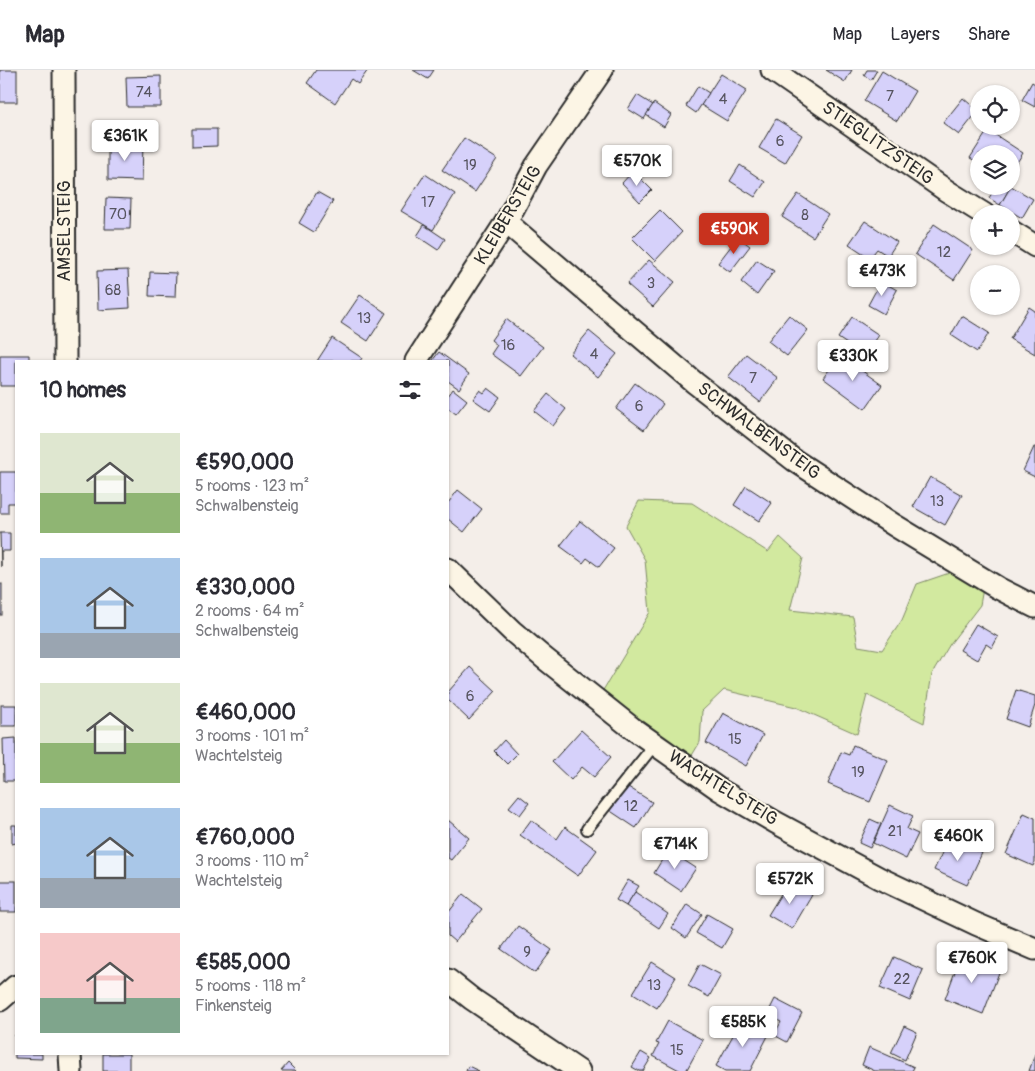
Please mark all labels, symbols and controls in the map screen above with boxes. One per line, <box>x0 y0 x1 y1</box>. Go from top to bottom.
text: Map <box>25 20 65 49</box>
text: Map <box>833 23 862 46</box>
text: Layers <box>890 23 940 46</box>
text: Share <box>968 23 1010 46</box>
house number: 74 <box>136 83 153 102</box>
map controls <box>970 85 1020 315</box>
button: locate <box>970 85 1020 135</box>
house number: 7 <box>886 87 894 106</box>
house number: 4 <box>719 90 728 109</box>
street label: STIEGLITZSTEIG <box>818 96 938 190</box>
pin: €361K <box>90 119 160 162</box>
text: €361K <box>103 126 147 146</box>
house number: 6 <box>776 132 784 151</box>
pin: €570K <box>602 144 672 187</box>
button: layers <box>970 145 1020 195</box>
text: €570K <box>613 151 661 171</box>
house number: 19 <box>463 156 477 175</box>
street label: KLEIBERSTEIG <box>469 161 547 269</box>
street label: AMSELSTEIG <box>53 180 76 282</box>
house number: 17 <box>421 193 435 212</box>
house number: 70 <box>109 205 127 224</box>
button: + <box>970 205 1020 255</box>
house number: 8 <box>801 206 809 225</box>
pin: €590K <box>699 212 769 255</box>
text: €590K <box>710 219 758 239</box>
house number: 12 <box>937 243 951 262</box>
pin: €473K <box>847 254 917 297</box>
text: €473K <box>859 261 905 281</box>
button: − <box>970 265 1020 315</box>
house number: 3 <box>647 274 655 293</box>
house number: 68 <box>105 281 122 300</box>
house number: 13 <box>357 309 371 328</box>
house number: 16 <box>501 336 515 355</box>
pin: €330K <box>818 340 888 382</box>
house number: 4 <box>590 345 599 364</box>
text: €330K <box>829 346 878 366</box>
house number: 7 <box>749 369 757 388</box>
icon: filters <box>396 376 424 404</box>
text: 10 homes <box>40 377 126 404</box>
street label: SCHWALBENSTEIG <box>693 377 825 485</box>
house number: 6 <box>635 397 643 416</box>
text: €590,000 <box>195 449 294 476</box>
icon: home <box>80 453 140 513</box>
text: 5 rooms · 123 m² <box>195 476 309 496</box>
house number: 13 <box>930 492 944 511</box>
text: Schwalbensteig <box>195 496 299 516</box>
text: €330,000 <box>195 574 295 601</box>
icon: home <box>80 578 140 638</box>
text: 2 rooms · 64 m² <box>195 601 305 621</box>
text: Schwalbensteig <box>195 621 299 641</box>
house number: 6 <box>466 687 474 706</box>
text: €460,000 <box>195 699 296 726</box>
icon: home <box>80 703 140 763</box>
text: 3 rooms · 101 m² <box>195 726 309 746</box>
house number: 15 <box>728 730 742 749</box>
street label: WACHTELSTEIG <box>664 745 782 831</box>
text: Wachtelsteig <box>195 746 282 766</box>
house number: 19 <box>851 763 865 782</box>
house number: 12 <box>624 797 638 816</box>
pin: €460K <box>923 820 993 862</box>
house number: 21 <box>888 822 902 841</box>
text: €760,000 <box>195 824 295 851</box>
text: €460K <box>933 826 983 846</box>
icon: home <box>80 828 140 888</box>
pin: €714K <box>640 828 710 870</box>
text: €714K <box>653 834 697 854</box>
text: 3 rooms · 110 m² <box>195 851 309 871</box>
pin: €572K <box>755 862 825 905</box>
text: €572K <box>767 869 813 889</box>
text: Wachtelsteig <box>195 871 282 891</box>
pin: €760K <box>937 942 1007 984</box>
house number: 9 <box>523 943 531 962</box>
text: €760K <box>948 948 996 968</box>
text: €585,000 <box>195 949 291 976</box>
icon: home <box>80 953 140 1013</box>
house number: 22 <box>894 970 910 989</box>
text: 5 rooms · 118 m² <box>195 976 306 996</box>
house number: 13 <box>647 976 661 995</box>
text: Finkensteig <box>195 996 272 1016</box>
pin: €585K <box>708 1006 778 1048</box>
text: €585K <box>720 1012 766 1032</box>
house number: 15 <box>670 1041 684 1060</box>

